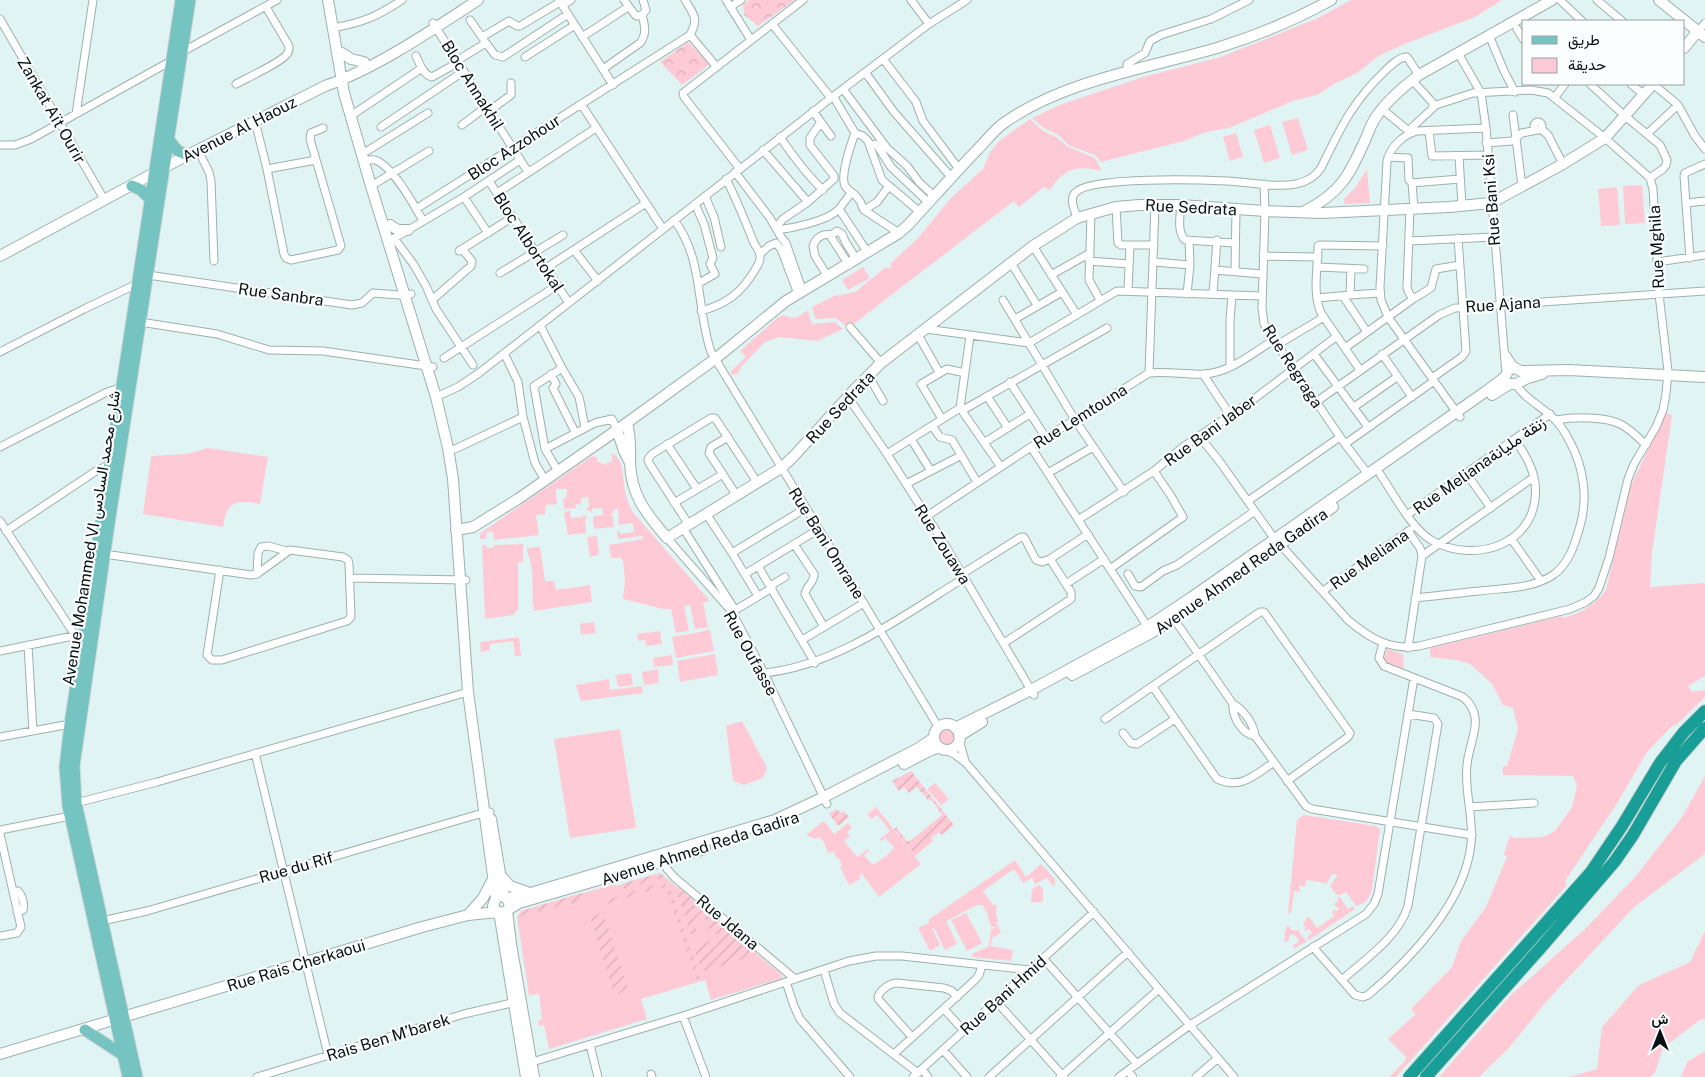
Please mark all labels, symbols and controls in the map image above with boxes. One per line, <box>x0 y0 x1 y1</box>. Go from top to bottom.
legend <box>1522 20 1685 85</box>
text: طريق <box>1568 31 1600 50</box>
street label: Bloc Annakhil <box>437 37 508 134</box>
street label: Zankat Aït Ourir <box>13 54 90 167</box>
text: حديقة <box>1568 56 1606 74</box>
street label: Avenue Al Haouz <box>179 92 300 166</box>
street label: Bloc Azzohour <box>464 110 564 184</box>
street label: Rue Bani Ksi <box>1479 153 1504 247</box>
street label: Bloc Albortokal <box>489 189 568 296</box>
street label: Rue Sedrata <box>1145 196 1237 219</box>
street label: Rue Mghila <box>1645 205 1668 289</box>
street label: Rue Sanbra <box>237 279 325 310</box>
street label: Rue Ajana <box>1465 292 1541 317</box>
street label: Rue Regraga <box>1259 321 1327 412</box>
street label: Rue Sedrata <box>802 367 879 447</box>
street label: Rue Lemtouna <box>1030 380 1131 453</box>
street label: Avenue Mohammed VI شارع محمد السادس <box>59 389 126 687</box>
street label: Rue Bani Jaber <box>1160 391 1260 470</box>
street label: Rue Melianaزنقة مليانة <box>1409 413 1550 519</box>
street label: Rue Bani Omrane <box>785 484 869 603</box>
street label: Rue Zouawa <box>910 501 975 588</box>
street label: Avenue Ahmed Reda Gadira <box>1151 504 1331 638</box>
street label: Rue Meliana <box>1326 525 1412 593</box>
street label: Rue Oufasse <box>719 607 782 699</box>
street label: Avenue Ahmed Reda Gadira <box>599 808 801 889</box>
street label: Rue du Rif <box>257 848 335 887</box>
street label: Rue Jdana <box>693 891 763 954</box>
street label: Rue Rais Cherkaoui <box>225 935 368 996</box>
street label: Rue Bani Hmid <box>956 952 1050 1039</box>
north arrow <box>1635 1007 1685 1057</box>
street label: Rais Ben M’barek <box>324 1010 452 1065</box>
text: ش <box>1652 1011 1669 1028</box>

